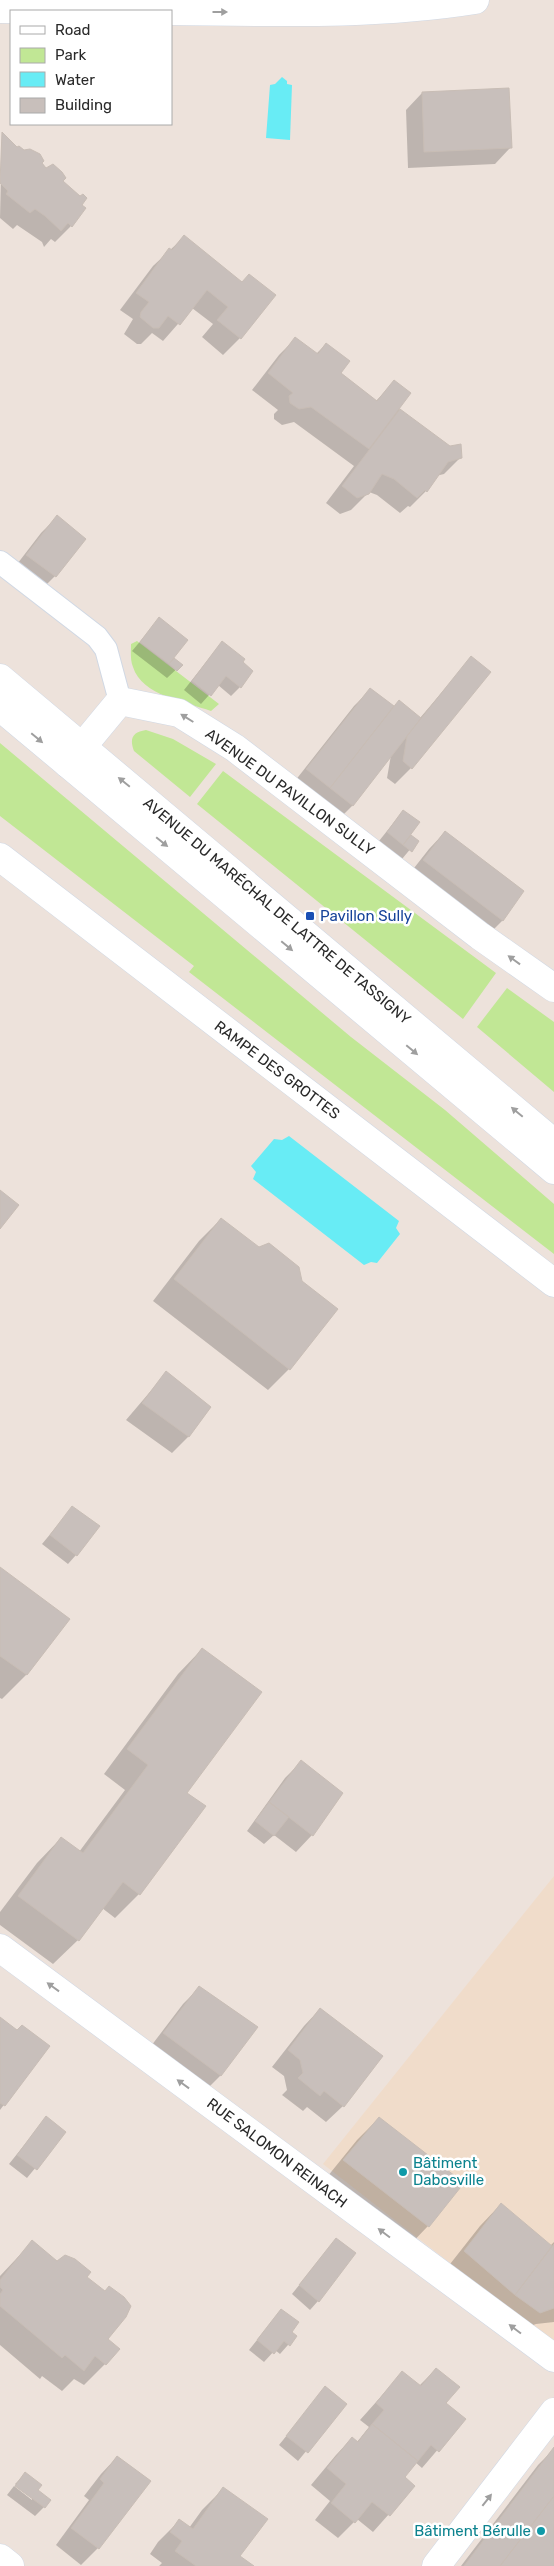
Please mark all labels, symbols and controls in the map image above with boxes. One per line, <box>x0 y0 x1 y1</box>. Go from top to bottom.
one-way arrow <box>212 8 228 16</box>
legend <box>10 10 172 125</box>
text: Road <box>55 21 91 39</box>
text: Park <box>55 46 86 64</box>
text: Water <box>55 71 95 89</box>
text: Building <box>55 96 112 114</box>
one-way arrow <box>180 713 194 722</box>
street label: AVENUE DU PAVILLON SULLY <box>202 725 378 860</box>
one-way arrow <box>31 732 43 744</box>
one-way arrow <box>118 777 131 788</box>
street label: AVENUE DU MARÉCHAL DE LATTRE DE TASSIGNY <box>140 794 415 1028</box>
one-way arrow <box>156 836 169 847</box>
place label: Pavillon Sully <box>320 907 412 925</box>
marker: Pavillon Sully <box>304 910 316 922</box>
one-way arrow <box>281 940 294 951</box>
one-way arrow <box>507 955 521 965</box>
street label: RAMPE DES GROTTES <box>211 1017 343 1123</box>
one-way arrow <box>406 1044 418 1055</box>
one-way arrow <box>511 1106 523 1118</box>
one-way arrow <box>47 1982 60 1993</box>
one-way arrow <box>176 2079 190 2089</box>
street label: RUE SALOMON REINACH <box>203 2094 351 2212</box>
place label: Bâtiment Dabosville <box>413 2154 484 2189</box>
marker: Bâtiment Dabosville <box>397 2166 409 2178</box>
one-way arrow <box>378 2227 391 2238</box>
one-way arrow <box>509 2324 522 2335</box>
one-way arrow <box>482 2493 492 2507</box>
place label: Bâtiment Bérulle <box>414 2522 531 2540</box>
marker: Bâtiment Bérulle <box>535 2525 547 2537</box>

